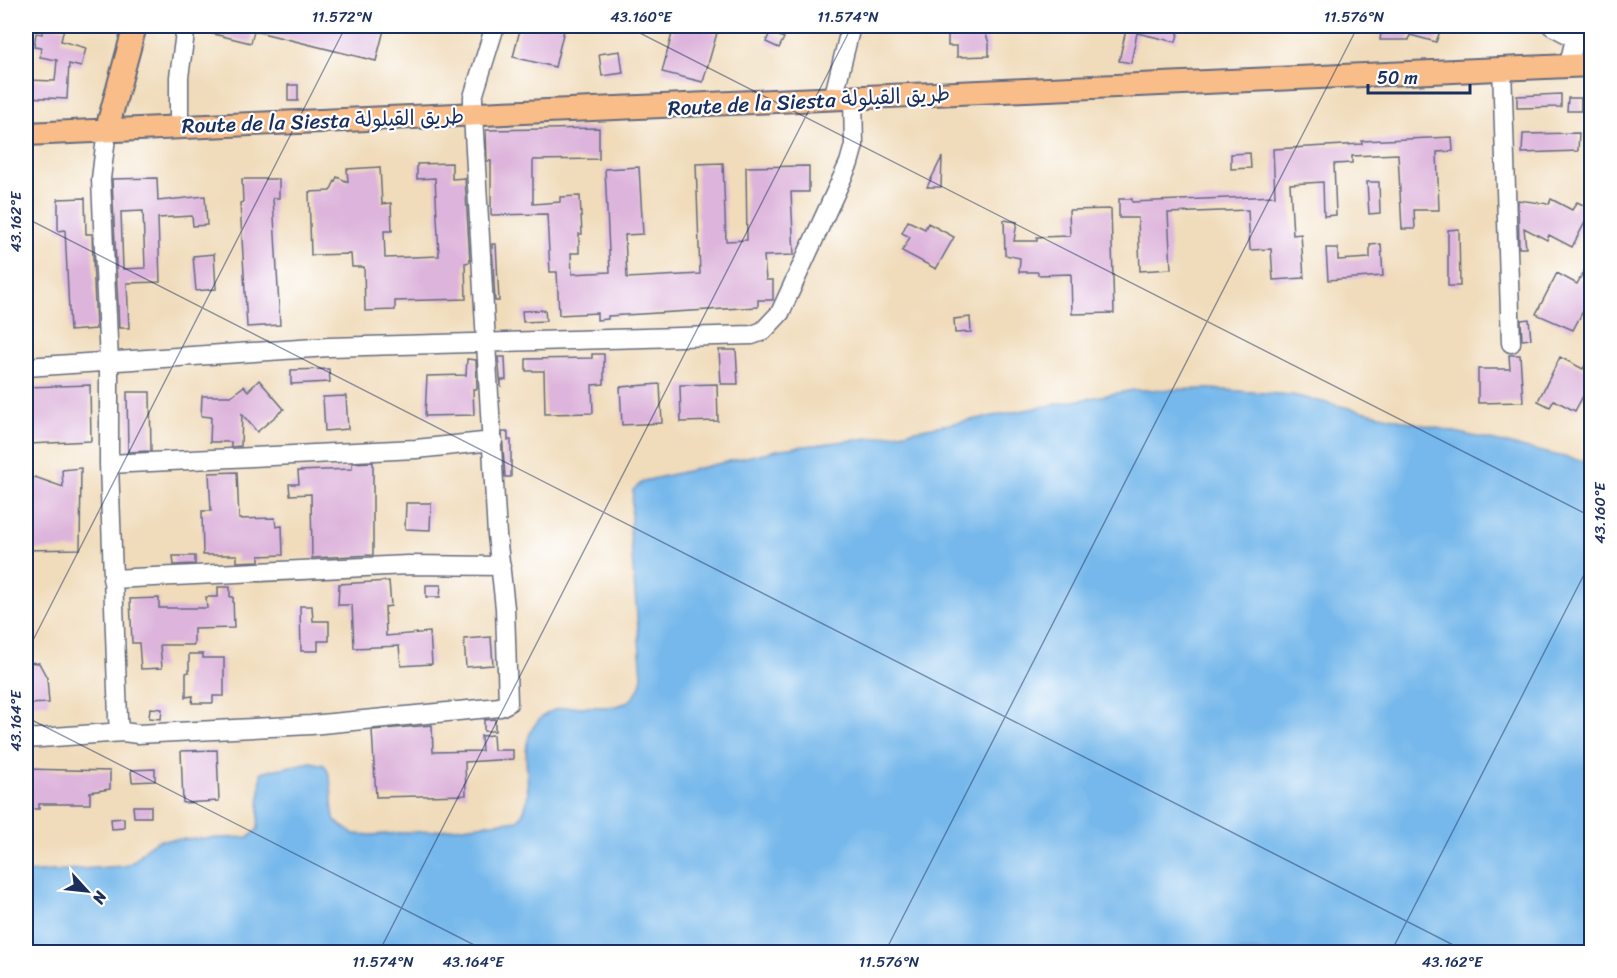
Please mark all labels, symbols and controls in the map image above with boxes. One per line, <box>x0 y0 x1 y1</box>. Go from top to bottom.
text: 11.572°N <box>312 4 373 30</box>
text: 43.160°E <box>610 4 673 30</box>
text: 11.574°N <box>817 4 879 30</box>
text: 11.576°N <box>1324 4 1385 30</box>
scale bar <box>1368 57 1470 95</box>
text: 50 m <box>1377 62 1418 94</box>
street label: Route de la Siesta طريق القيلولة <box>667 75 951 127</box>
street label: Route de la Siesta طريق القيلولة <box>181 97 465 145</box>
text: 43.162°E <box>3 190 29 252</box>
text: 43.160°E <box>1587 481 1613 544</box>
text: 43.164°E <box>3 689 29 752</box>
north arrow <box>57 861 117 921</box>
text: N <box>84 885 116 910</box>
text: 11.574°N <box>352 949 414 975</box>
text: 43.164°E <box>442 949 505 975</box>
text: 11.576°N <box>859 949 920 975</box>
text: 43.162°E <box>1422 949 1484 975</box>

